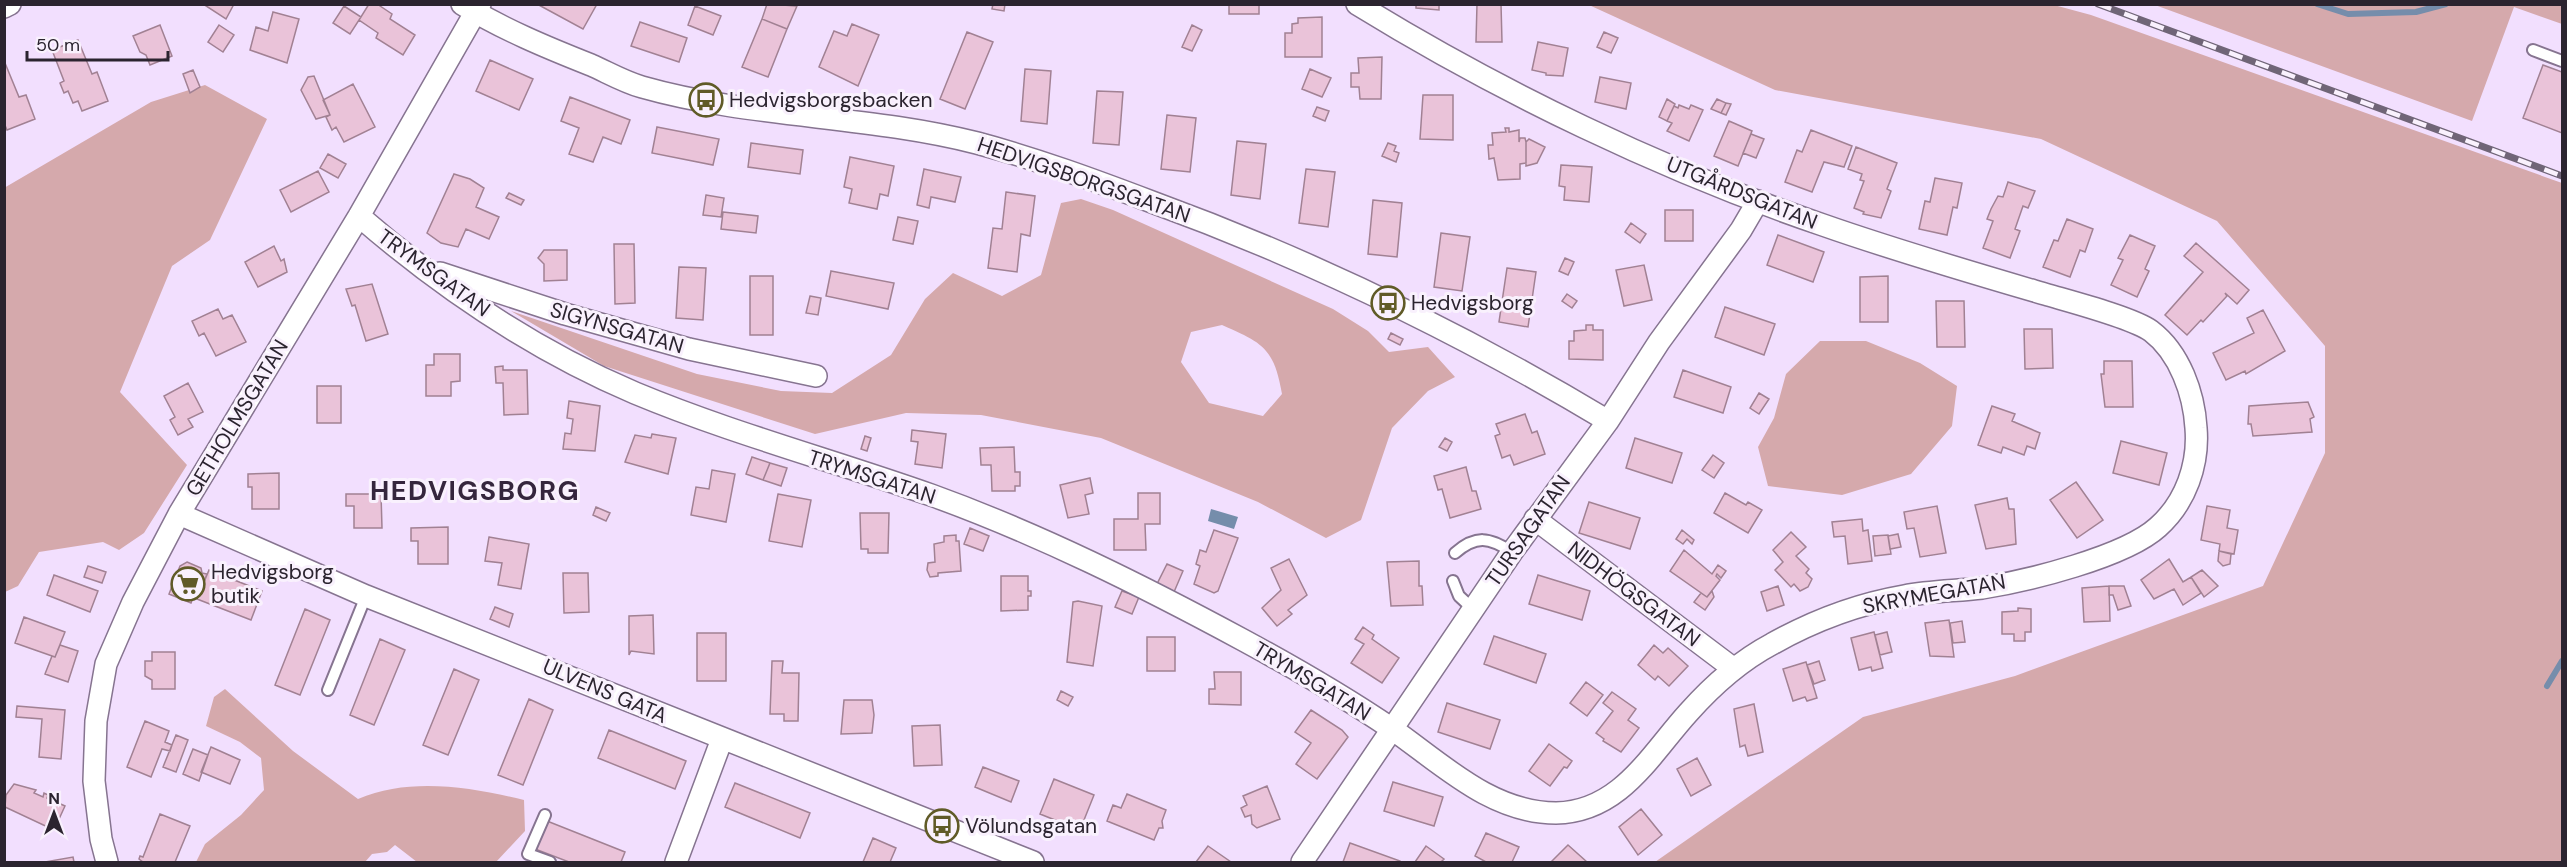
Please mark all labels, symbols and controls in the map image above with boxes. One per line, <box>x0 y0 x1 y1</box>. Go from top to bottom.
scale bar <box>27 24 168 62</box>
text: 50 m <box>36 33 80 57</box>
bus stop icon: Hedvigsborgsbacken <box>688 82 724 118</box>
place label: Hedvigsborgsbacken <box>729 86 933 114</box>
street label: HEDVIGSBORGSGATAN <box>974 130 1194 230</box>
street label: UTGÅRDSGATAN <box>1662 150 1822 236</box>
street label: TRYMSGATAN <box>372 223 496 323</box>
bus stop icon: Hedvigsborg <box>1370 285 1406 321</box>
place label: Hedvigsborg <box>1411 289 1534 317</box>
street label: SIGYNSGATAN <box>547 296 687 360</box>
street label: GETHOLMSGATAN <box>179 335 295 501</box>
street label: TRYMSGATAN <box>805 443 939 511</box>
street label: TURSAGATAN <box>1479 470 1577 592</box>
district label: HEDVIGSBORG <box>370 473 580 508</box>
street label: NIDHÖGSGATAN <box>1562 535 1706 653</box>
place label: Hedvigsborg butik <box>211 558 334 610</box>
supermarket icon: Hedvigsborg butik <box>170 566 206 602</box>
street label: SKRYMEGATAN <box>1860 568 2008 620</box>
street label: TRYMSGATAN <box>1248 635 1376 727</box>
street label: ULVENS GATA <box>538 652 672 730</box>
north arrow <box>24 783 84 843</box>
text: N <box>48 788 60 809</box>
bus stop icon: Völundsgatan <box>924 808 960 844</box>
place label: Völundsgatan <box>965 812 1097 840</box>

